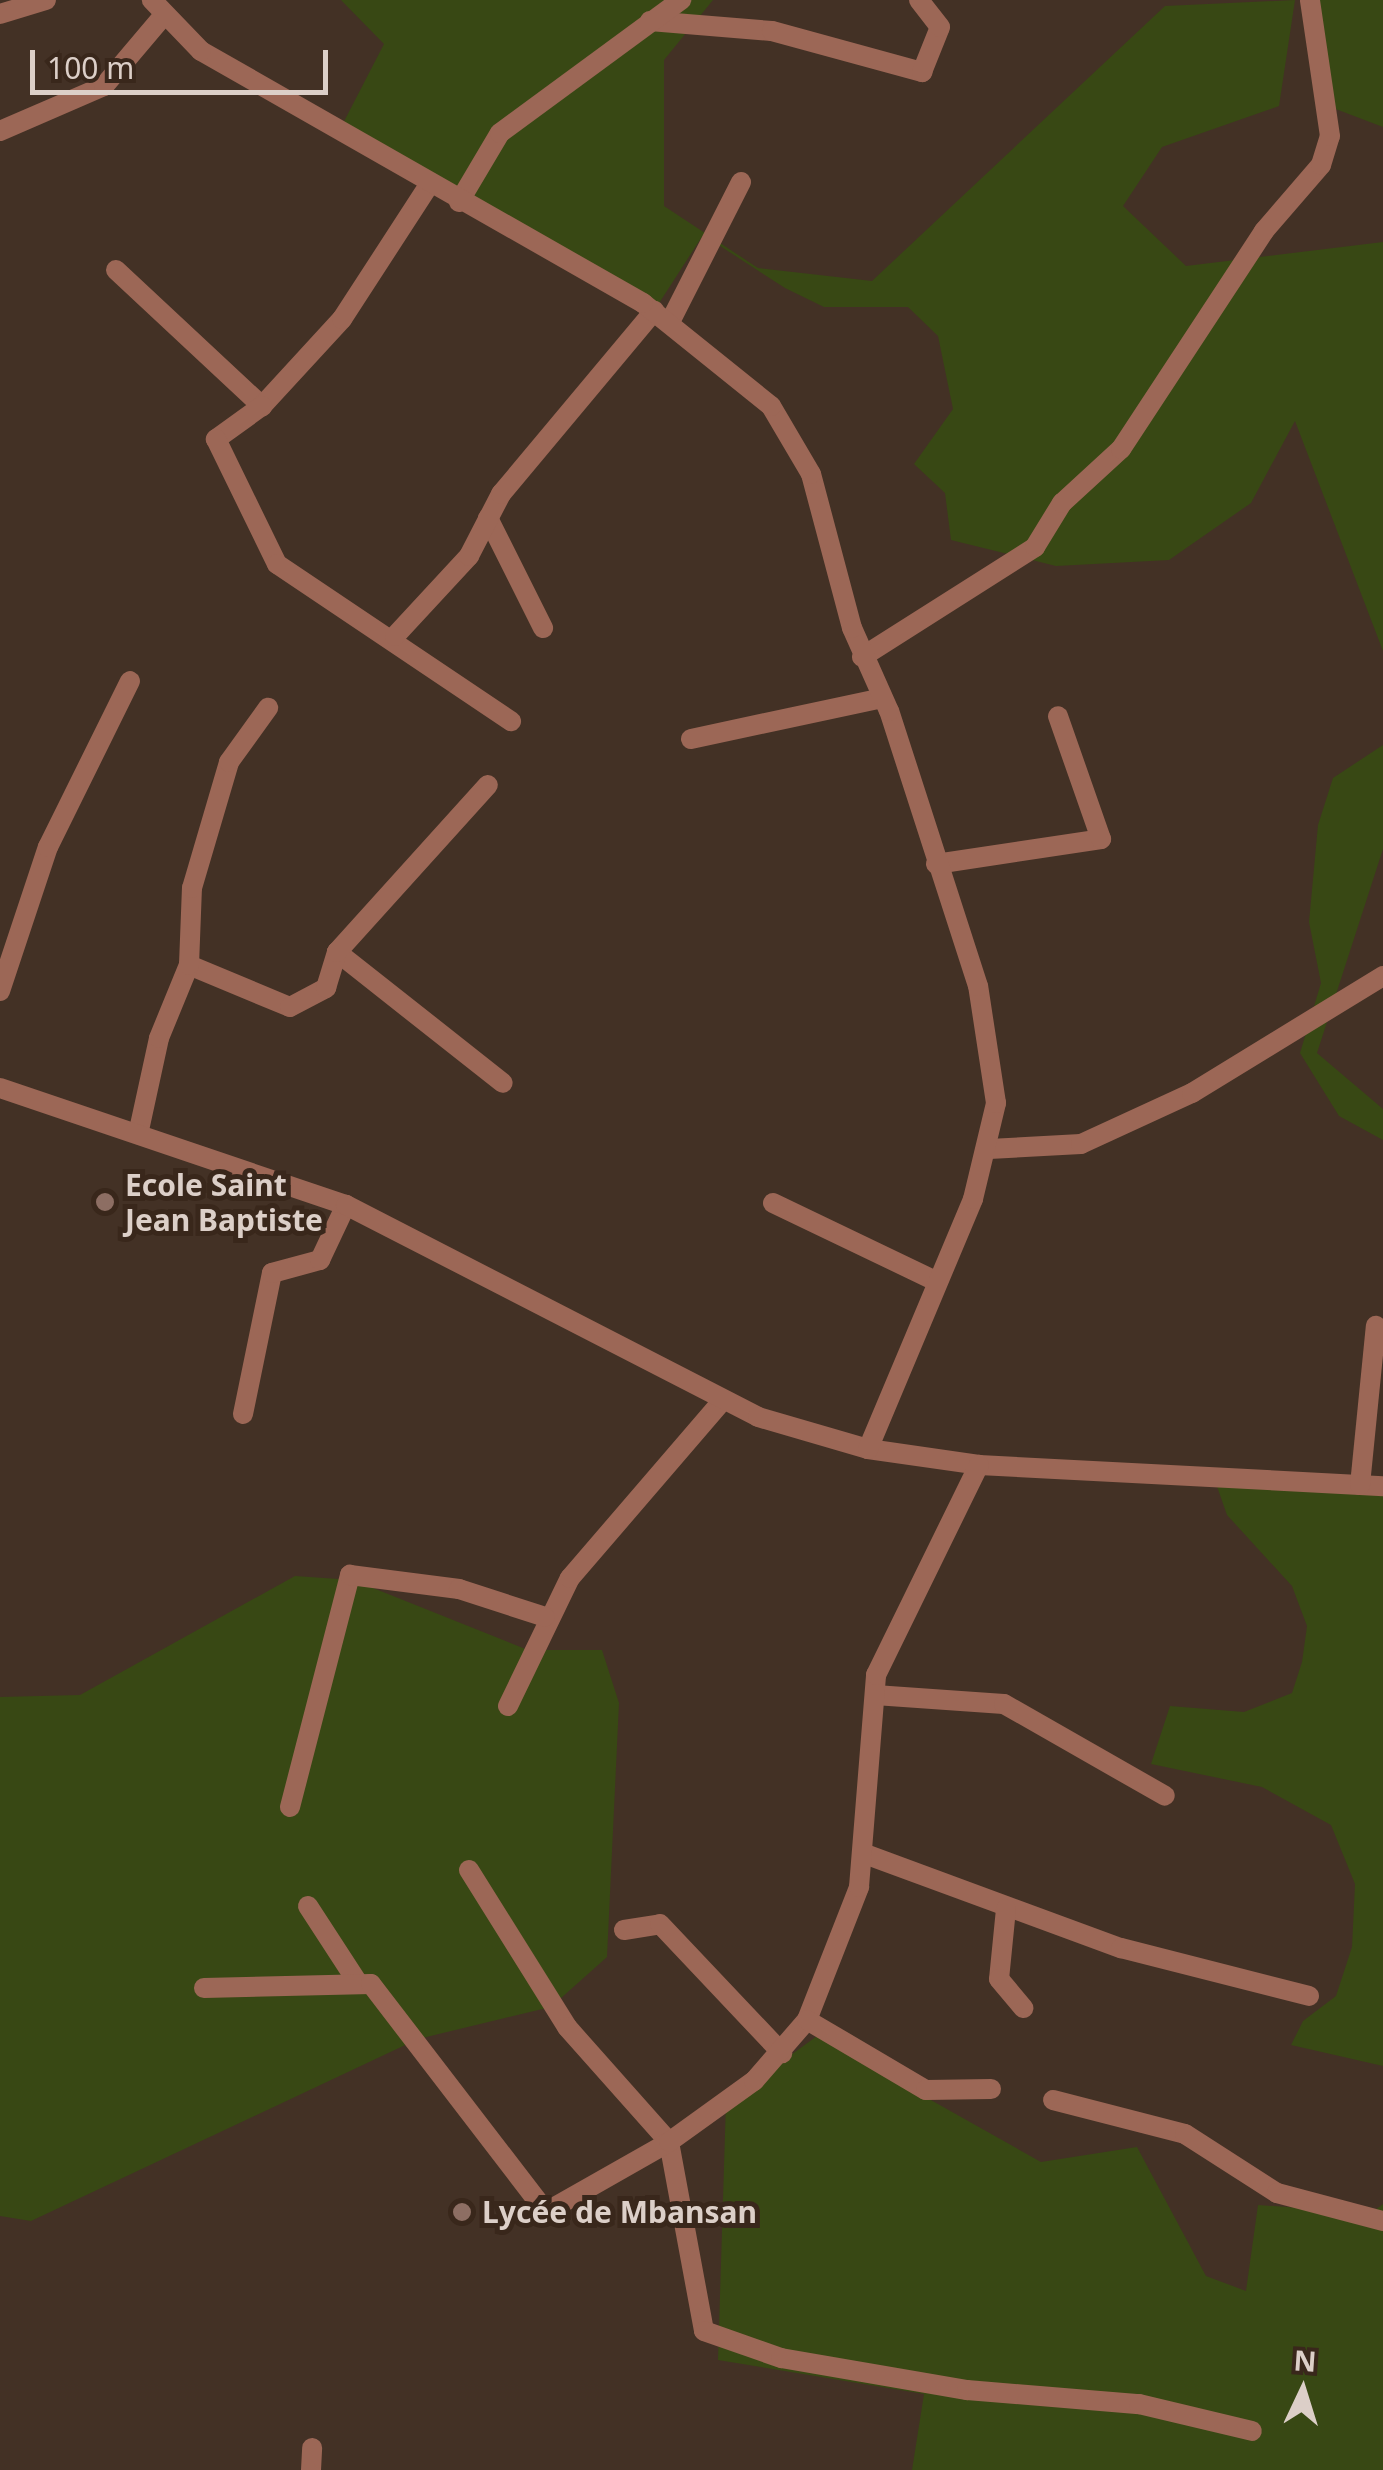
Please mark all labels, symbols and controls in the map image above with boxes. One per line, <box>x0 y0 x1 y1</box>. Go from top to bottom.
scale bar <box>35 30 332 92</box>
text: 100 m <box>47 47 134 88</box>
place label: Ecole Saint Jean Baptiste <box>125 1167 323 1238</box>
marker: Ecole Saint Jean Baptiste <box>94 1191 116 1213</box>
place label: Lycée de Mbansan <box>482 2194 757 2230</box>
marker: Lycée de Mbansan <box>451 2201 473 2223</box>
north arrow <box>1253 2340 1353 2440</box>
text: N <box>1292 2340 1318 2380</box>

